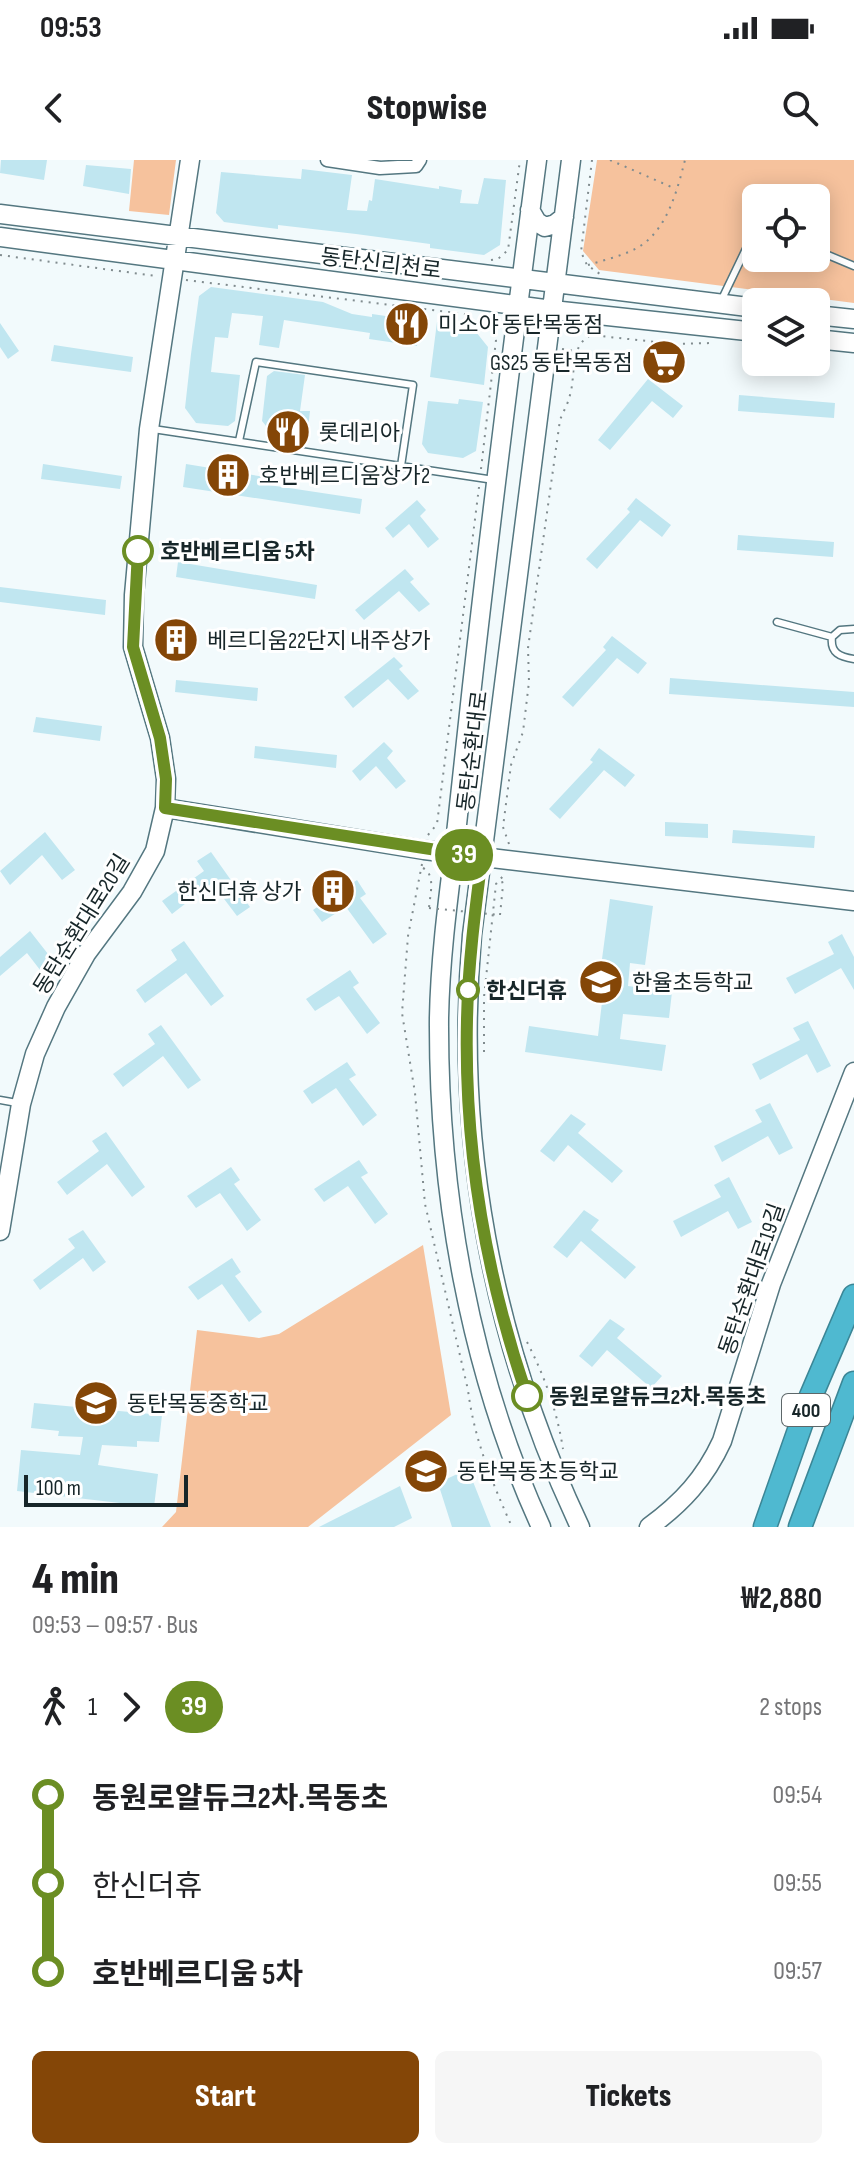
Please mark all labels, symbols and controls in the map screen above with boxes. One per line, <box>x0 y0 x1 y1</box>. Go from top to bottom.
text: 09:53 <box>40 10 102 46</box>
icon: back <box>32 86 76 130</box>
icon: search <box>778 86 822 130</box>
text: Stopwise <box>367 87 487 130</box>
map controls <box>742 184 830 376</box>
button: locate <box>742 184 830 272</box>
street label: 동탄신리천로 <box>319 244 443 285</box>
button: layers <box>742 288 830 376</box>
restaurant icon: 미소야 동탄목동점 <box>383 300 431 348</box>
place label: 미소야 동탄목동점 <box>438 312 603 339</box>
supermarket icon: GS25 동탄목동점 <box>640 338 688 386</box>
place label: GS25 동탄목동점 <box>490 350 633 377</box>
restaurant icon: 롯데리아 <box>264 408 312 456</box>
place label: 롯데리아 <box>319 420 400 447</box>
building icon: 호반베르디움상가2 <box>204 451 252 499</box>
place label: 호반베르디움상가2 <box>259 463 430 490</box>
marker: 호반베르디움 5차 <box>123 536 153 566</box>
place label: 호반베르디움 5차 <box>160 539 315 566</box>
building icon: 베르디움22단지 내주상가 <box>152 616 200 664</box>
place label: 베르디움22단지 내주상가 <box>207 628 431 655</box>
street label: 동탄순환대로 <box>453 689 494 813</box>
line badge: 39 <box>428 829 500 881</box>
text: 39 <box>451 838 477 871</box>
street label: 동탄순환대로20길 <box>28 850 136 1000</box>
building icon: 한신더휴 상가 <box>309 867 357 915</box>
place label: 한신더휴 상가 <box>177 879 302 906</box>
school or university icon: 한율초등학교 <box>577 958 625 1006</box>
place label: 한율초등학교 <box>632 970 753 997</box>
place label: 한신더휴 <box>486 978 567 1005</box>
marker: 한신더휴 <box>457 979 479 1001</box>
street label: 동탄순환대로19길 <box>714 1200 791 1359</box>
school or university icon: 동탄목동중학교 <box>72 1379 120 1427</box>
marker: 동원로얄듀크2차.목동초 <box>512 1381 542 1411</box>
place label: 동원로얄듀크2차.목동초 <box>549 1384 766 1411</box>
place label: 동탄목동중학교 <box>127 1391 269 1418</box>
road number: 400 <box>782 1394 830 1426</box>
school or university icon: 동탄목동초등학교 <box>402 1447 450 1495</box>
place label: 동탄목동초등학교 <box>457 1459 619 1486</box>
scale bar <box>24 1471 188 1507</box>
text: 100 m <box>36 1475 81 1502</box>
text: 4 min <box>32 1553 119 1606</box>
text: ₩2,880 <box>741 1581 822 1617</box>
text: 09:53 – 09:57 · Bus <box>32 1610 198 1641</box>
icon: walk <box>32 1685 76 1729</box>
icon: forward <box>109 1685 153 1729</box>
text: 39 <box>181 1690 207 1723</box>
text: 1 <box>88 1692 97 1723</box>
text: 2 stops <box>759 1692 822 1723</box>
text: 09:54 <box>773 1780 822 1811</box>
text: 동원로얄듀크2차.목동초 <box>92 1781 388 1817</box>
text: 09:55 <box>773 1868 822 1899</box>
text: 한신더휴 <box>92 1869 202 1905</box>
text: 09:57 <box>773 1956 822 1987</box>
text: 호반베르디움 5차 <box>92 1957 303 1993</box>
button: Start <box>32 2051 419 2143</box>
button: Tickets <box>435 2051 822 2143</box>

